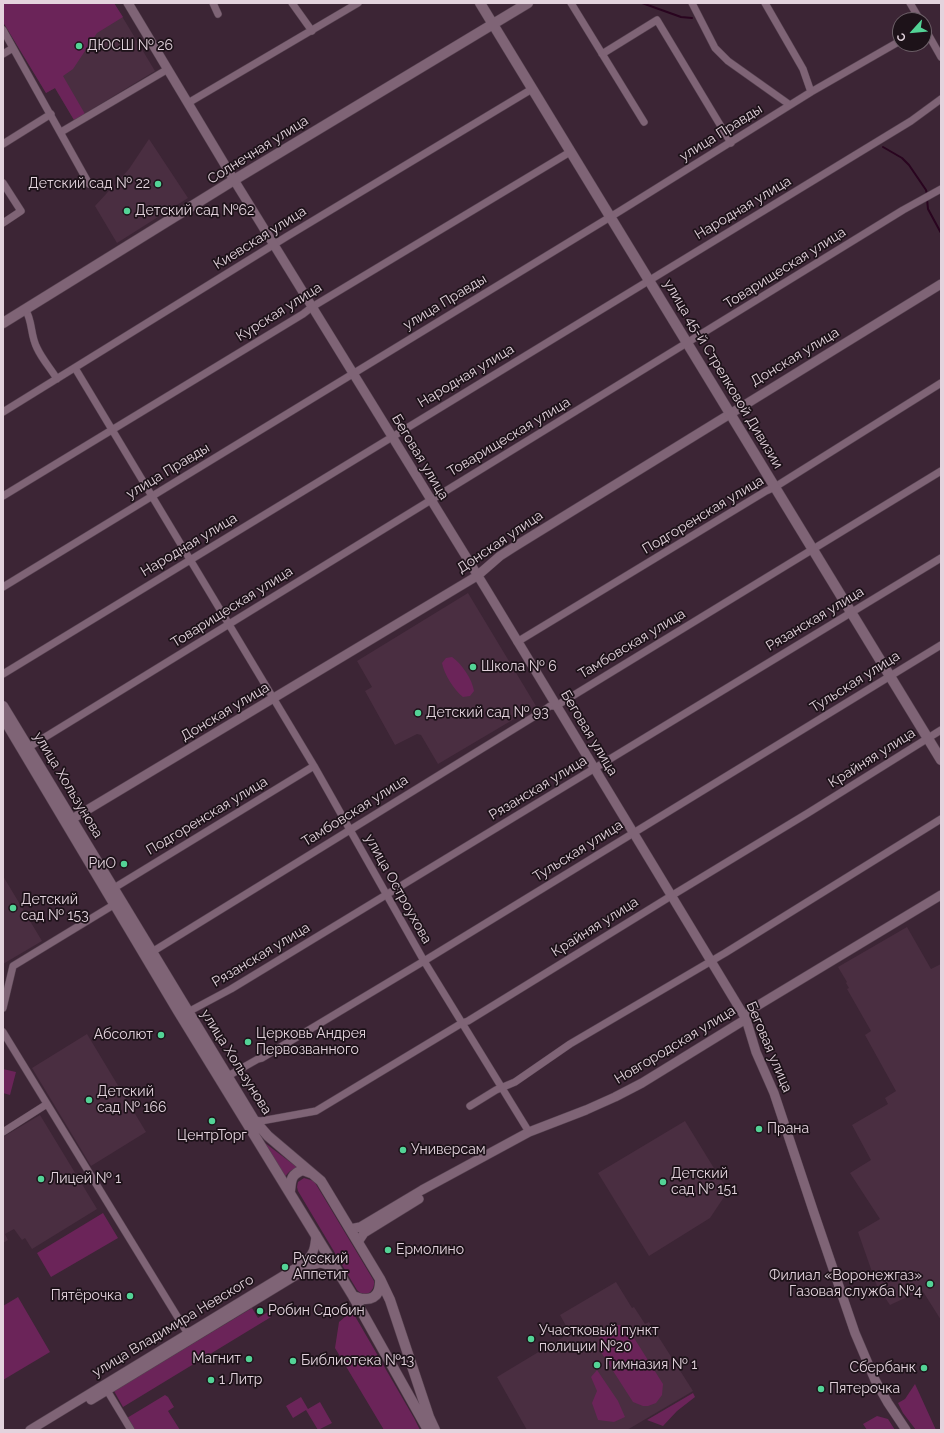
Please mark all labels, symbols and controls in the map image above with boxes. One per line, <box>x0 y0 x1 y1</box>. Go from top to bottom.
north arrow <box>892 12 932 52</box>
text: С <box>894 31 909 44</box>
place label: ДЮСШ № 26 <box>87 38 173 54</box>
marker: ДЮСШ № 26 <box>74 41 84 51</box>
street label: улица Правды <box>676 101 766 165</box>
street label: Солнечная улица <box>204 112 312 188</box>
street label: Народная улица <box>692 173 794 243</box>
place label: Детский сад № 22 <box>28 176 150 192</box>
marker: Детский сад № 22 <box>153 179 163 189</box>
place label: Детский сад №62 <box>135 203 254 219</box>
street label: Киевская улица <box>211 203 309 273</box>
marker: Детский сад №62 <box>122 206 132 216</box>
street label: Товарищеская улица <box>721 224 849 312</box>
street label: улица Правды <box>400 270 490 334</box>
street label: улица 45-й Стрелковой Дивизии <box>660 276 786 472</box>
street label: Курская улица <box>233 279 325 345</box>
street label: Донская улица <box>748 324 842 390</box>
street label: Народная улица <box>415 341 517 411</box>
street label: Товарищеская улица <box>445 394 573 480</box>
street label: Беговая улица <box>388 411 452 503</box>
street label: улица Правды <box>123 439 213 503</box>
street label: Подгоренская улица <box>639 472 767 558</box>
street label: Донская улица <box>454 507 546 577</box>
street label: Народная улица <box>138 510 240 580</box>
street label: Товарищеская улица <box>168 563 296 651</box>
street label: Рязанская улица <box>763 583 867 655</box>
street label: Тамбовская улица <box>575 605 689 683</box>
street label: Тульская улица <box>807 648 903 716</box>
place label: Школа № 6 <box>481 659 557 675</box>
marker: Школа № 6 <box>468 662 478 672</box>
street label: Донская улица <box>178 679 272 745</box>
street label: Беговая улица <box>557 687 621 779</box>
place label: Детский сад № 93 <box>426 705 549 721</box>
marker: Детский сад № 93 <box>413 708 423 718</box>
street label: Крайняя улица <box>825 725 919 791</box>
street label: улица Хользунова <box>30 729 106 841</box>
street label: Рязанская улица <box>486 752 590 824</box>
street label: Тамбовская улица <box>299 772 411 850</box>
street label: Подгоренская улица <box>143 773 271 859</box>
street label: Тульская улица <box>530 817 626 885</box>
street label: улица Остроухова <box>361 831 435 947</box>
place label: РиО <box>89 856 116 872</box>
marker: РиО <box>119 859 129 869</box>
place label: Детский сад № 153 <box>21 892 89 924</box>
street label: Крайняя улица <box>548 894 642 960</box>
marker: Детский сад № 153 <box>8 903 18 913</box>
street label: Рязанская улица <box>209 919 313 991</box>
street label: Беговая улица <box>742 999 796 1095</box>
street label: Новгородская улица <box>611 1002 739 1088</box>
street label: улица Хользунова <box>197 1006 275 1118</box>
place label: Церковь Андрея Первозванного <box>256 1026 366 1058</box>
place label: Абсолют <box>94 1027 153 1043</box>
marker: Абсолют <box>156 1030 166 1040</box>
marker: Церковь Андрея Первозванного <box>243 1037 253 1047</box>
place label: Детский сад № 166 <box>97 1084 166 1116</box>
marker: Детский сад № 166 <box>84 1095 94 1105</box>
marker: ЦентрТорг <box>207 1116 217 1126</box>
place label: Прана <box>767 1121 809 1137</box>
marker: Прана <box>754 1124 764 1134</box>
place label: ЦентрТорг <box>177 1128 247 1144</box>
place label: Универсам <box>411 1142 486 1158</box>
marker: Универсам <box>398 1145 408 1155</box>
place label: Детский сад № 151 <box>671 1166 737 1198</box>
place label: Лицей № 1 <box>49 1171 121 1187</box>
marker: Лицей № 1 <box>36 1174 46 1184</box>
marker: Детский сад № 151 <box>658 1177 668 1187</box>
place label: Ермолино <box>396 1242 464 1258</box>
marker: Ермолино <box>383 1245 393 1255</box>
place label: Русский Аппетит <box>293 1251 348 1284</box>
marker: Русский Аппетит <box>280 1262 290 1272</box>
place label: Филиал «Воронежгаз» Газовая служба №4 <box>769 1268 922 1300</box>
street label: улица Владимира Невского <box>89 1271 257 1381</box>
marker: Филиал «Воронежгаз» Газовая служба №4 <box>925 1279 935 1289</box>
place label: Пятёрочка <box>51 1288 122 1304</box>
marker: Пятёрочка <box>125 1291 135 1301</box>
place label: Робин Сдобин <box>268 1303 365 1319</box>
marker: Робин Сдобин <box>255 1306 265 1316</box>
place label: Участковый пункт полиции №20 <box>539 1323 659 1356</box>
marker: Участковый пункт полиции №20 <box>526 1334 536 1344</box>
place label: Магнит <box>192 1351 241 1367</box>
place label: Библиотека №13 <box>301 1353 414 1369</box>
marker: Магнит <box>244 1354 254 1364</box>
marker: Библиотека №13 <box>288 1356 298 1366</box>
place label: Гимназия № 1 <box>605 1357 697 1373</box>
marker: Гимназия № 1 <box>592 1360 602 1370</box>
place label: Сбербанк <box>849 1360 916 1376</box>
marker: Сбербанк <box>919 1363 929 1373</box>
place label: 1 Литр <box>219 1372 262 1388</box>
marker: 1 Литр <box>206 1375 216 1385</box>
place label: Пятерочка <box>829 1381 900 1397</box>
marker: Пятерочка <box>816 1384 826 1394</box>

